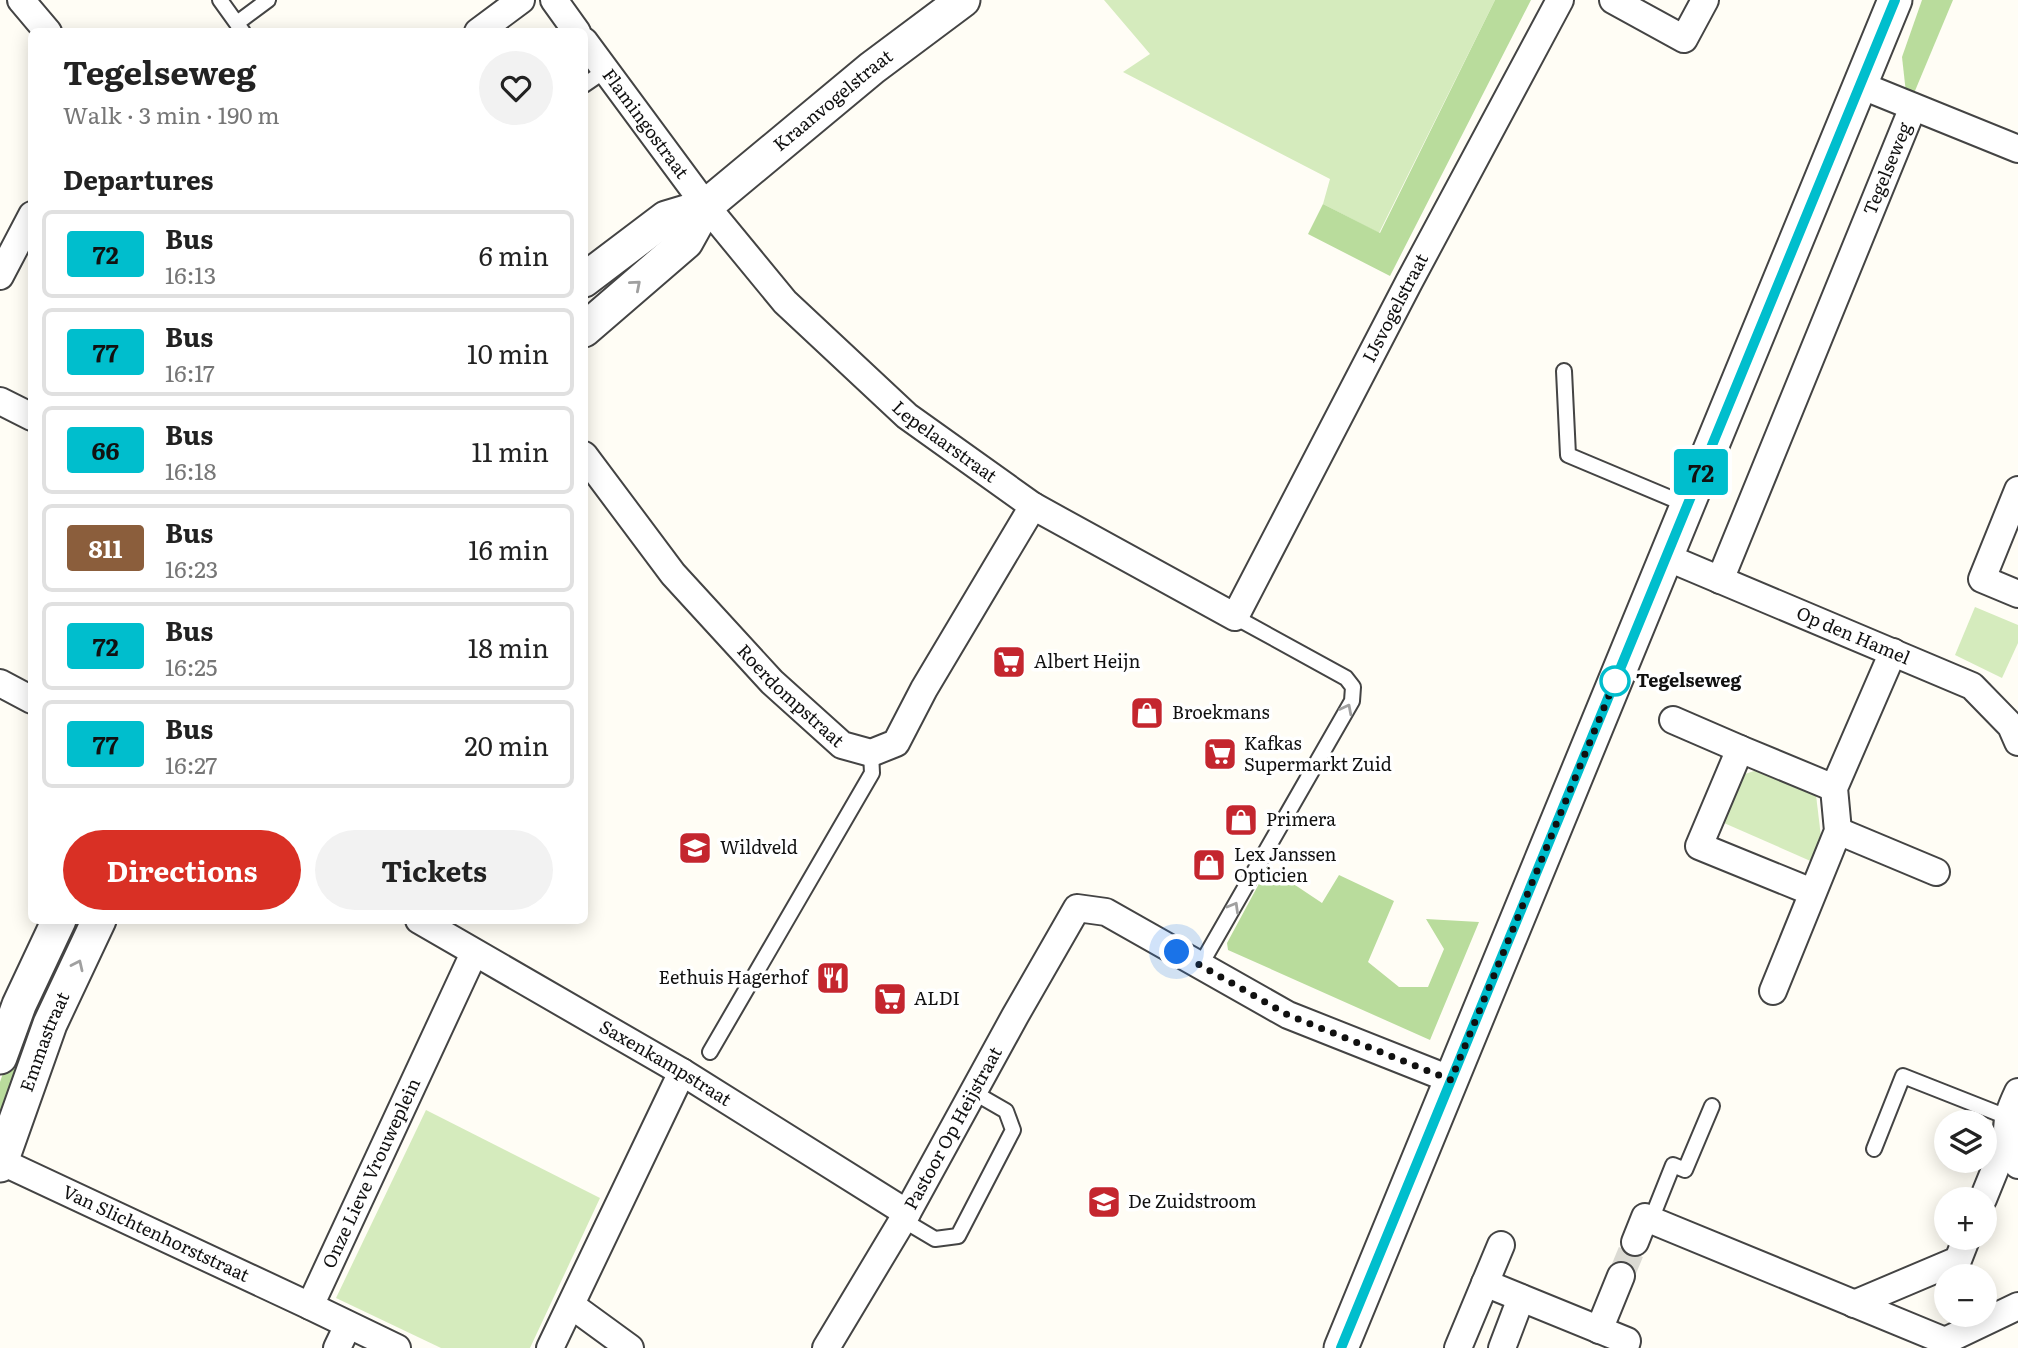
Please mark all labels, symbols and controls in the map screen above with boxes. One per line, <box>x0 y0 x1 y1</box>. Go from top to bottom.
street label: Kraanvogelstraat <box>767 42 898 157</box>
text: Tegelseweg <box>63 46 256 95</box>
button: heart <box>479 51 553 125</box>
street label: Flamingostraat <box>597 62 697 184</box>
text: Walk · 3 min · 190 m <box>63 97 279 131</box>
street label: Tegelseweg <box>1855 117 1918 219</box>
text: Departures <box>63 159 214 198</box>
text: Bus <box>165 218 213 257</box>
text: 6 min <box>479 235 549 274</box>
text: 72 <box>92 236 119 271</box>
street label: IJsvogelstraat <box>1355 247 1434 367</box>
text: 16:13 <box>165 257 216 291</box>
one-way arrow <box>628 281 641 293</box>
text: Bus <box>165 316 213 355</box>
text: 10 min <box>467 333 549 372</box>
text: 77 <box>92 334 119 369</box>
text: 16:17 <box>165 355 215 389</box>
street label: Lepelaarstraat <box>887 394 1004 489</box>
text: Bus <box>165 414 213 453</box>
text: 11 min <box>472 431 549 470</box>
text: 66 <box>91 432 120 467</box>
line badge: 72 <box>1670 449 1732 495</box>
text: 16:18 <box>165 453 216 487</box>
text: 72 <box>1688 454 1714 489</box>
text: Bus <box>165 512 213 551</box>
text: 16 min <box>468 529 549 568</box>
text: 811 <box>88 530 123 565</box>
text: 16:23 <box>165 551 218 585</box>
street label: Op den Hamel <box>1793 599 1915 670</box>
text: Bus <box>165 610 213 649</box>
text: 18 min <box>468 627 549 666</box>
text: 72 <box>92 628 119 663</box>
street label: Roerdompstraat <box>731 637 851 753</box>
supermarket icon: Albert Heijn <box>990 643 1028 681</box>
place label: Albert Heijn <box>1034 647 1141 674</box>
text: 16:25 <box>165 649 218 683</box>
marker: Tegelseweg <box>1600 666 1630 696</box>
place label: Tegelseweg <box>1636 666 1742 693</box>
shop icon: Broekmans <box>1128 694 1166 732</box>
place label: Broekmans <box>1172 698 1270 725</box>
one-way arrow <box>1339 704 1353 716</box>
text: Bus <box>165 708 213 747</box>
text: 20 min <box>464 725 549 764</box>
text: 77 <box>92 726 119 761</box>
place label: Kafkas Supermarkt Zuid <box>1244 729 1392 777</box>
supermarket icon: Kafkas Supermarkt Zuid <box>1201 735 1239 773</box>
text: 16:27 <box>165 747 217 781</box>
shop icon: Primera <box>1222 801 1260 839</box>
place label: Primera <box>1266 805 1336 832</box>
school or university icon: Wildveld <box>676 829 714 867</box>
button: Directions <box>63 830 301 910</box>
button: Tickets <box>315 830 553 910</box>
place label: Wildveld <box>720 833 798 860</box>
place label: Lex Janssen Opticien <box>1234 840 1337 888</box>
shop icon: Lex Janssen Opticien <box>1190 846 1228 884</box>
one-way arrow <box>1226 901 1239 914</box>
your location <box>1159 934 1194 969</box>
restaurant icon: Eethuis Hagerhof <box>814 959 852 997</box>
one-way arrow <box>70 960 84 972</box>
place label: Eethuis Hagerhof <box>658 963 810 990</box>
supermarket icon: ALDI <box>871 980 909 1018</box>
place label: ALDI <box>914 984 960 1011</box>
street label: Emmastraat <box>12 986 76 1095</box>
street label: Saxenkampstraat <box>595 1012 738 1112</box>
street label: Pastoor Op Heijstraat <box>896 1041 1008 1214</box>
street label: Onze Lieve Vrouweplein <box>314 1073 426 1272</box>
map controls <box>1934 1110 1997 1327</box>
button: layers <box>1934 1110 1997 1173</box>
street label: Van Slichtenhorststraat <box>59 1177 255 1288</box>
school or university icon: De Zuidstroom <box>1085 1183 1123 1221</box>
place label: De Zuidstroom <box>1128 1187 1256 1214</box>
button: + <box>1934 1187 1997 1250</box>
button: − <box>1934 1264 1997 1327</box>

